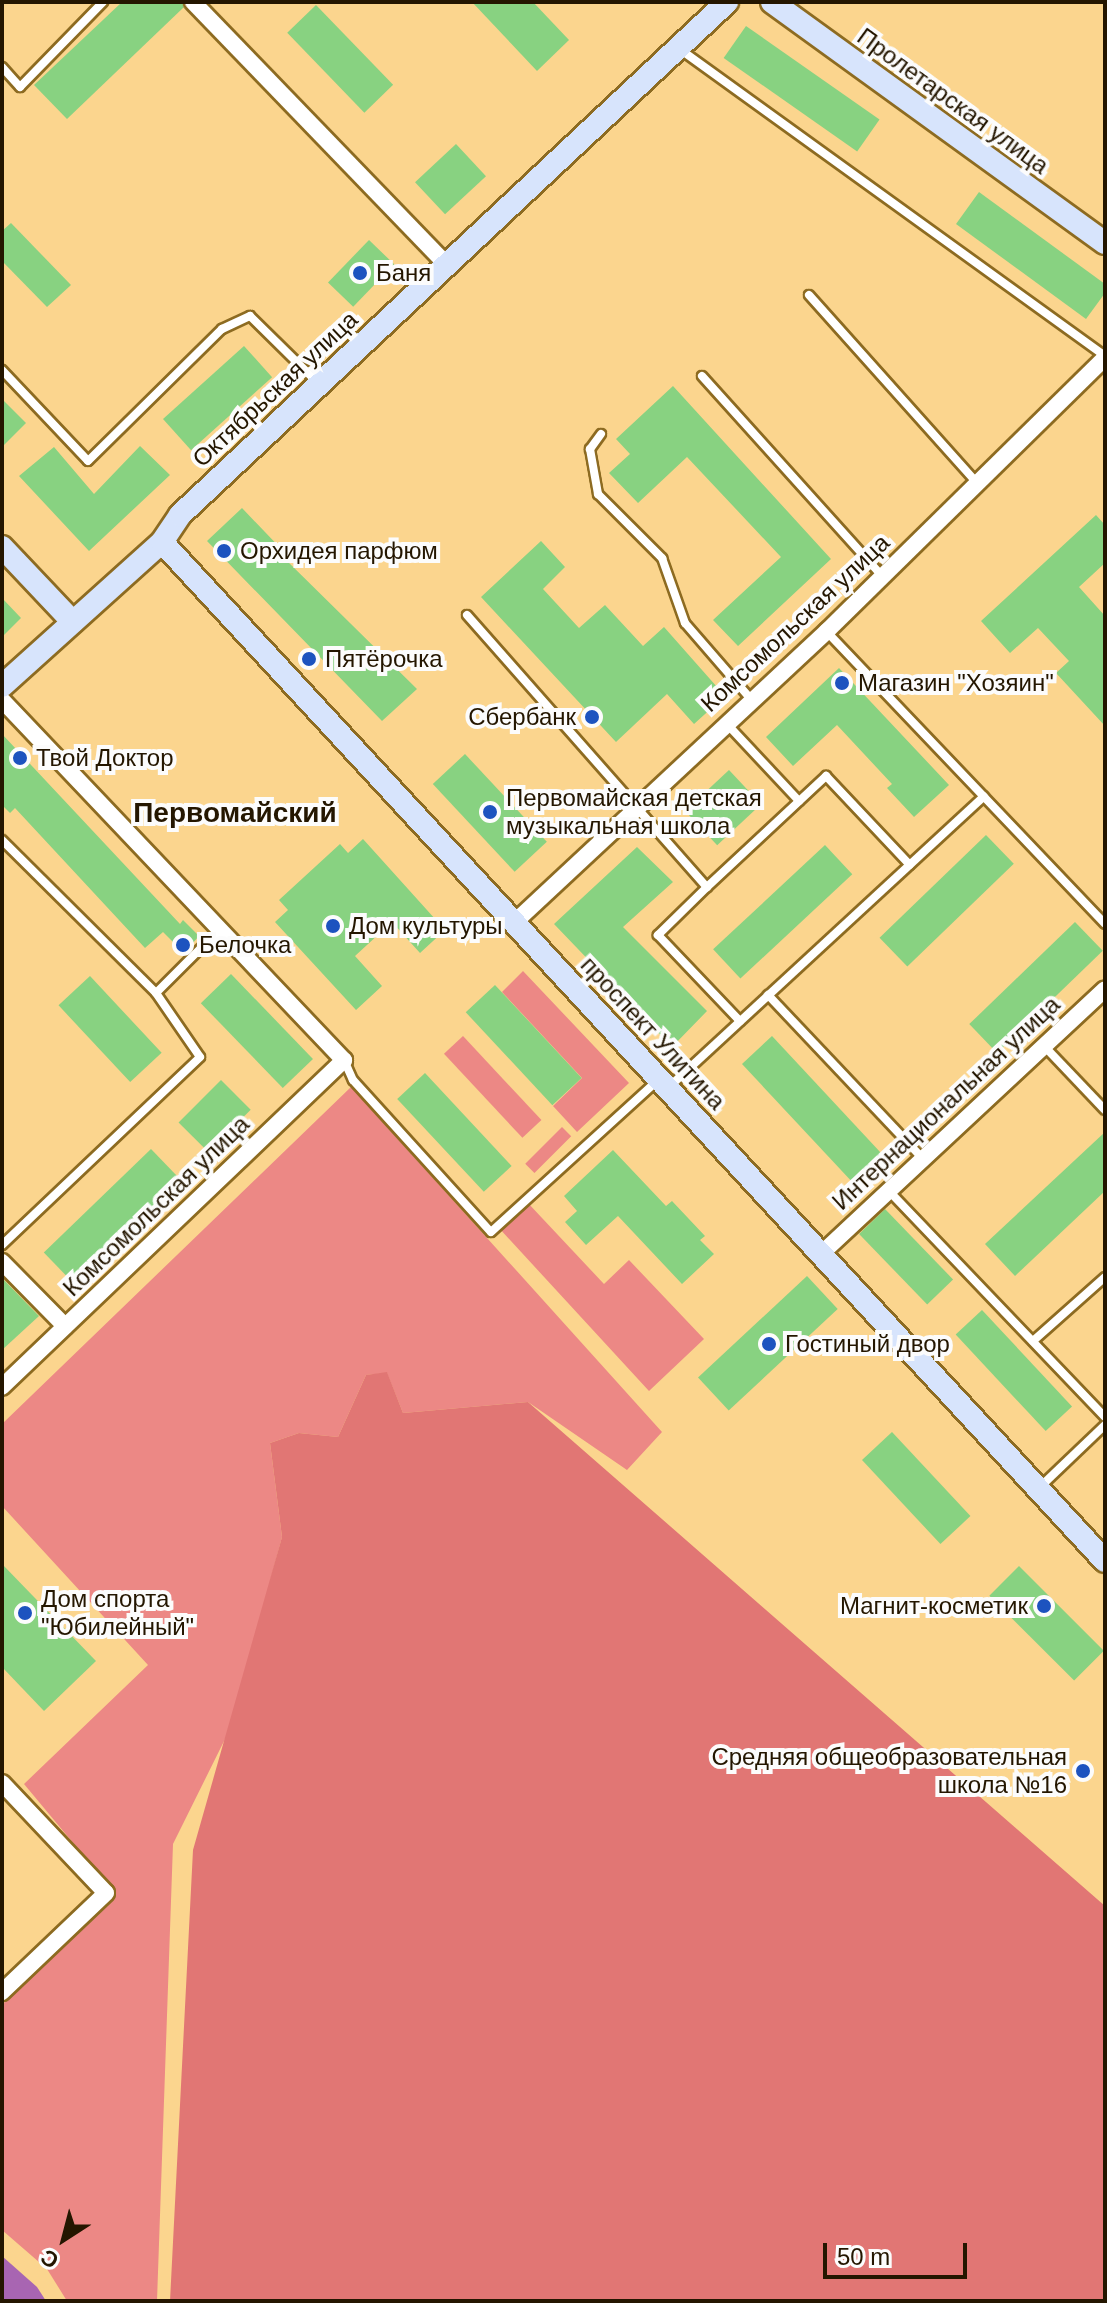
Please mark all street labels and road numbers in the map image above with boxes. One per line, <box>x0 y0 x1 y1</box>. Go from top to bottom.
street label: Пролетарская улица <box>852 22 1054 180</box>
street label: Октябрьская улица <box>187 305 363 473</box>
street label: Комсомольская улица <box>695 528 895 718</box>
street label: проспект Улитина <box>575 951 731 1115</box>
street label: Интернациональная улица <box>826 990 1066 1216</box>
street label: Комсомольская улица <box>57 1110 255 1302</box>

